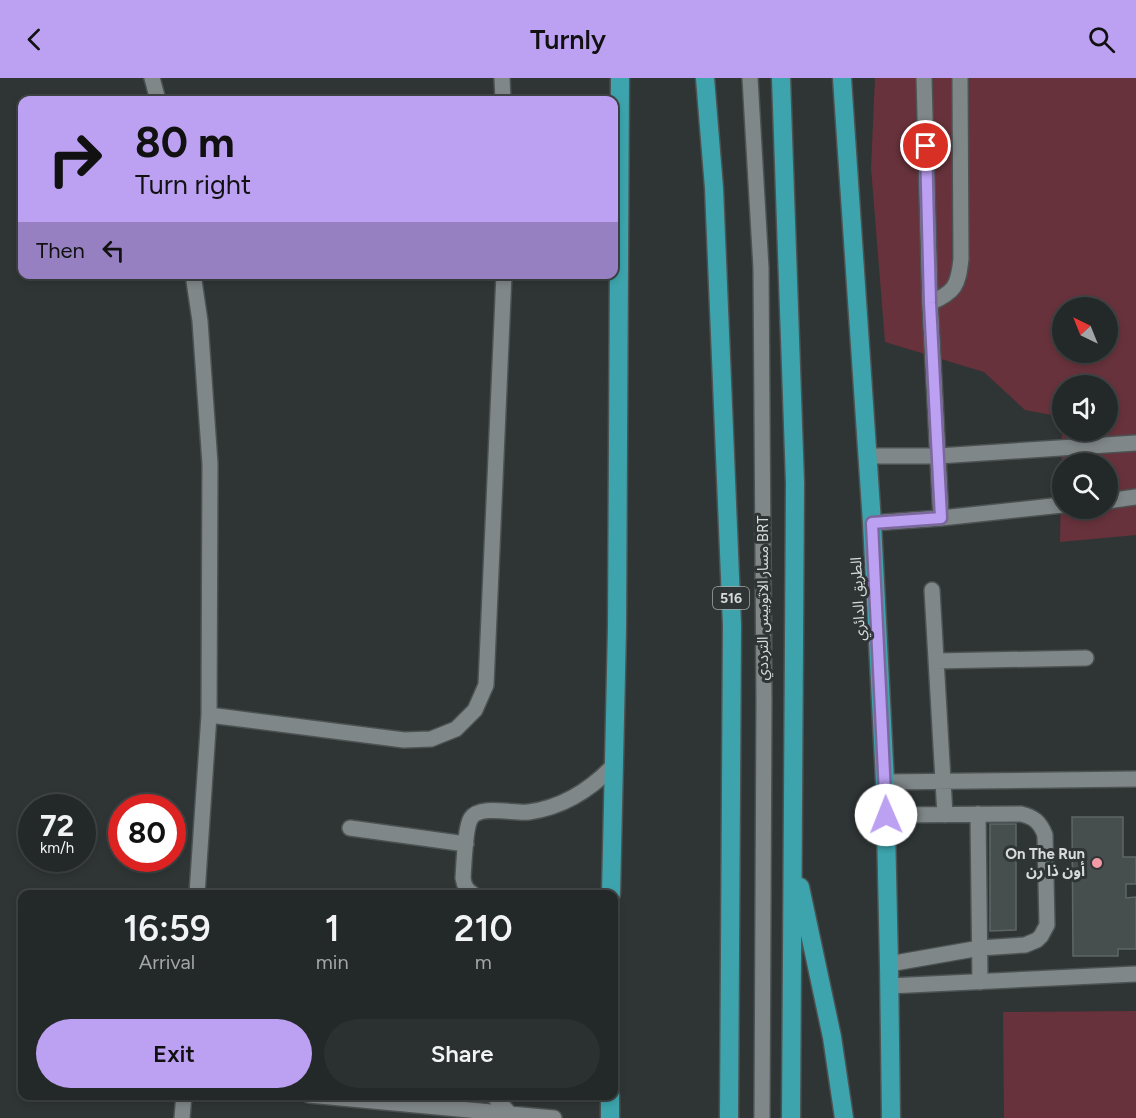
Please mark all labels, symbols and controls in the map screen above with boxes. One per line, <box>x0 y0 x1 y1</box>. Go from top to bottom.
icon: back <box>18 23 51 56</box>
text: Turnly <box>530 23 606 56</box>
icon: search <box>1085 23 1118 56</box>
text: 80 m <box>135 117 235 168</box>
icon: right <box>36 120 114 198</box>
pin <box>900 120 951 171</box>
icon: arrive <box>909 129 942 162</box>
text: Turn right <box>135 168 251 201</box>
icon: left <box>97 234 130 267</box>
text: Then <box>36 237 85 264</box>
north arrow <box>1052 297 1118 363</box>
map controls <box>1052 297 1118 519</box>
button: sound <box>1052 375 1118 441</box>
button: search <box>1052 453 1118 519</box>
street label: مسار الاتوبيس الترددي BRT <box>754 515 774 681</box>
street label: الطريق الدائري <box>847 556 872 642</box>
road number: 516 <box>713 587 749 609</box>
position arrow <box>854 783 918 847</box>
speed limit sign: 80 <box>108 794 186 872</box>
text: 72 <box>40 807 74 844</box>
text: km/h <box>40 839 74 857</box>
place label: On The Run أون ذا رن <box>1005 845 1085 880</box>
marker: On The Run أون ذا رن <box>1090 856 1104 870</box>
text: 16:59 <box>123 907 211 950</box>
text: 1 <box>325 907 340 950</box>
text: 210 <box>454 907 513 950</box>
text: Arrival <box>139 950 195 974</box>
text: min <box>316 950 349 974</box>
text: m <box>475 950 492 974</box>
button: Exit <box>36 1019 312 1088</box>
button: Share <box>324 1019 600 1088</box>

